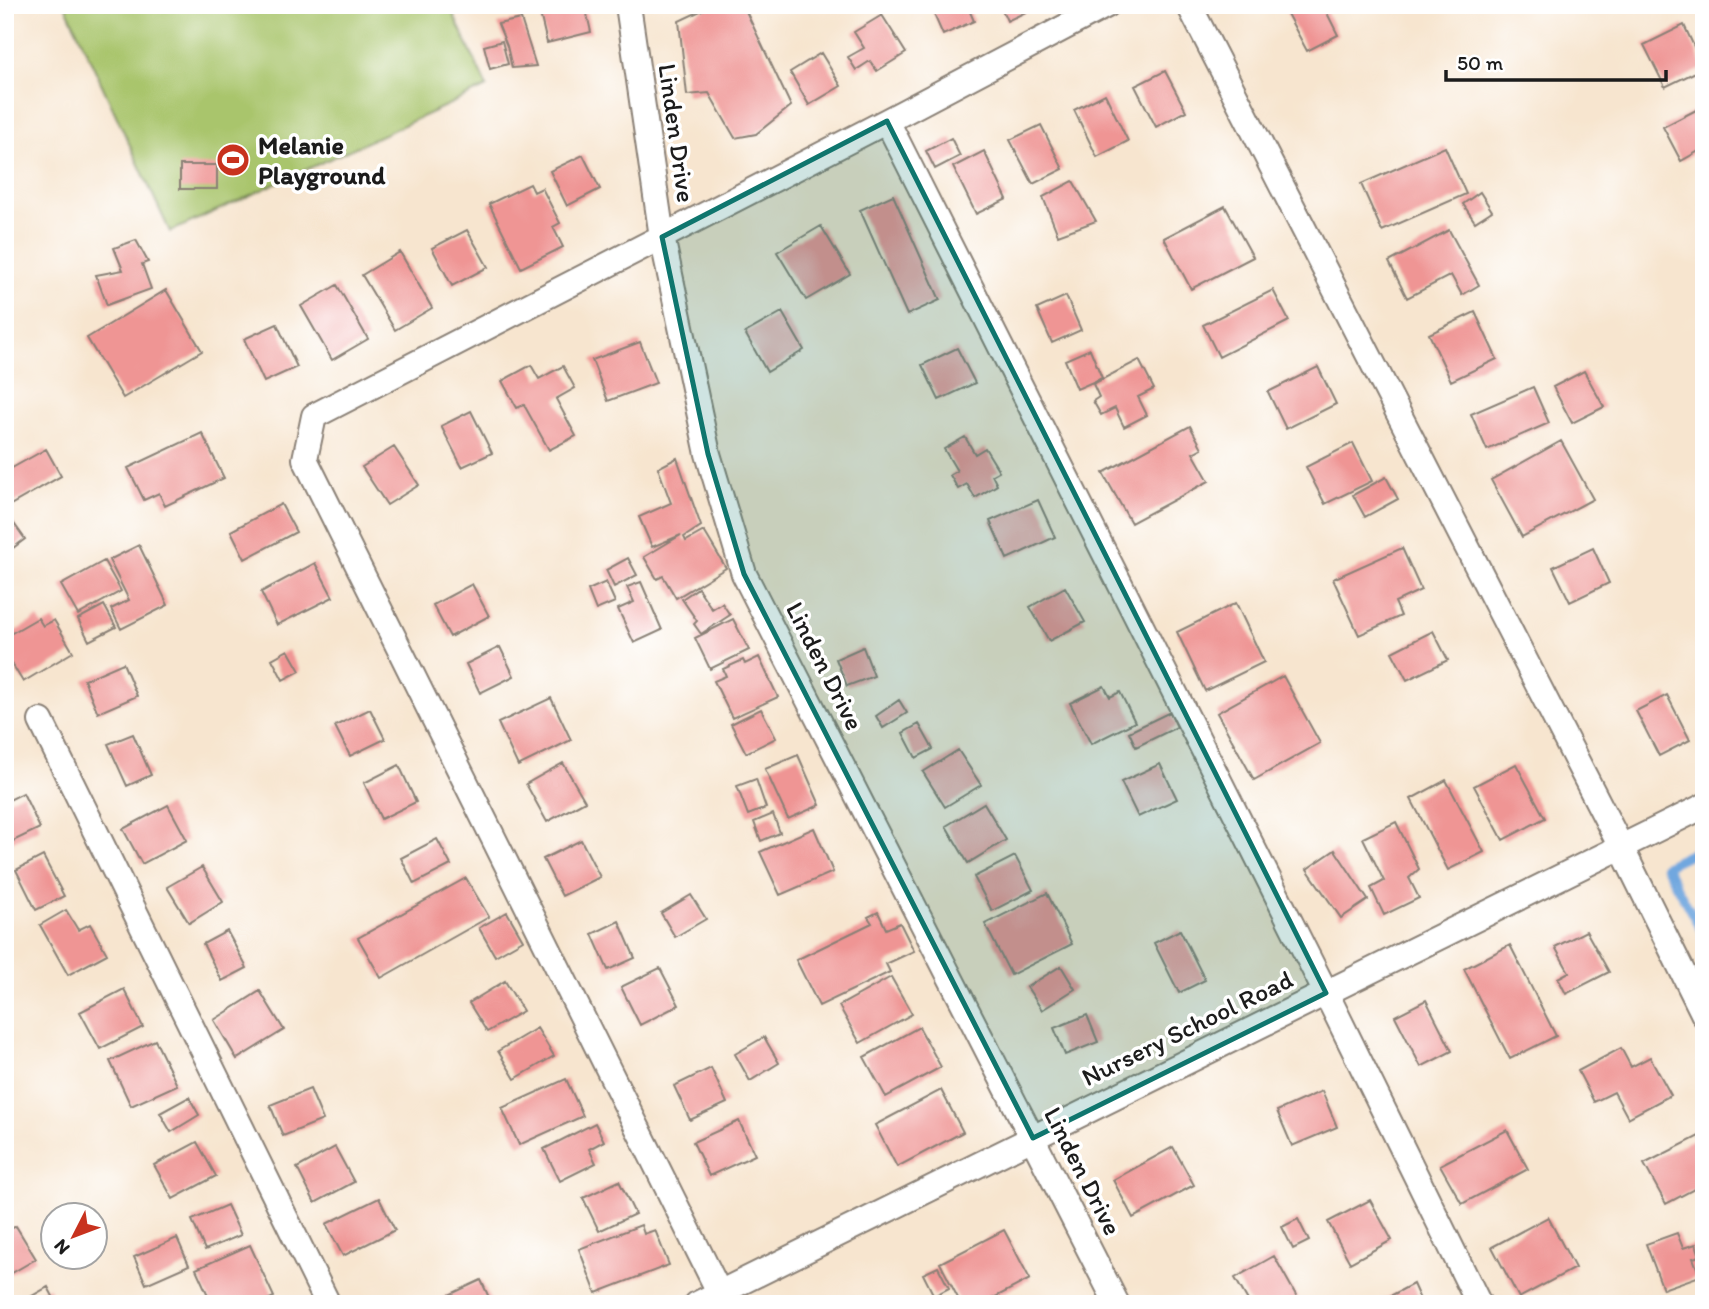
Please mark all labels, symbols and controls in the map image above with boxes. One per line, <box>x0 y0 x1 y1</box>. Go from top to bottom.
scale bar <box>1446 38 1667 82</box>
text: 50 m <box>1457 50 1504 75</box>
street label: Linden Drive <box>651 62 703 204</box>
place label: Melanie Playground <box>258 129 386 191</box>
sports icon: Melanie Playground <box>214 141 252 179</box>
street label: Linden Drive <box>779 596 871 736</box>
street label: Nursery School Road <box>1076 963 1298 1093</box>
street label: Linden Drive <box>1037 1101 1129 1241</box>
north arrow <box>38 1200 108 1270</box>
text: N <box>49 1235 75 1260</box>

